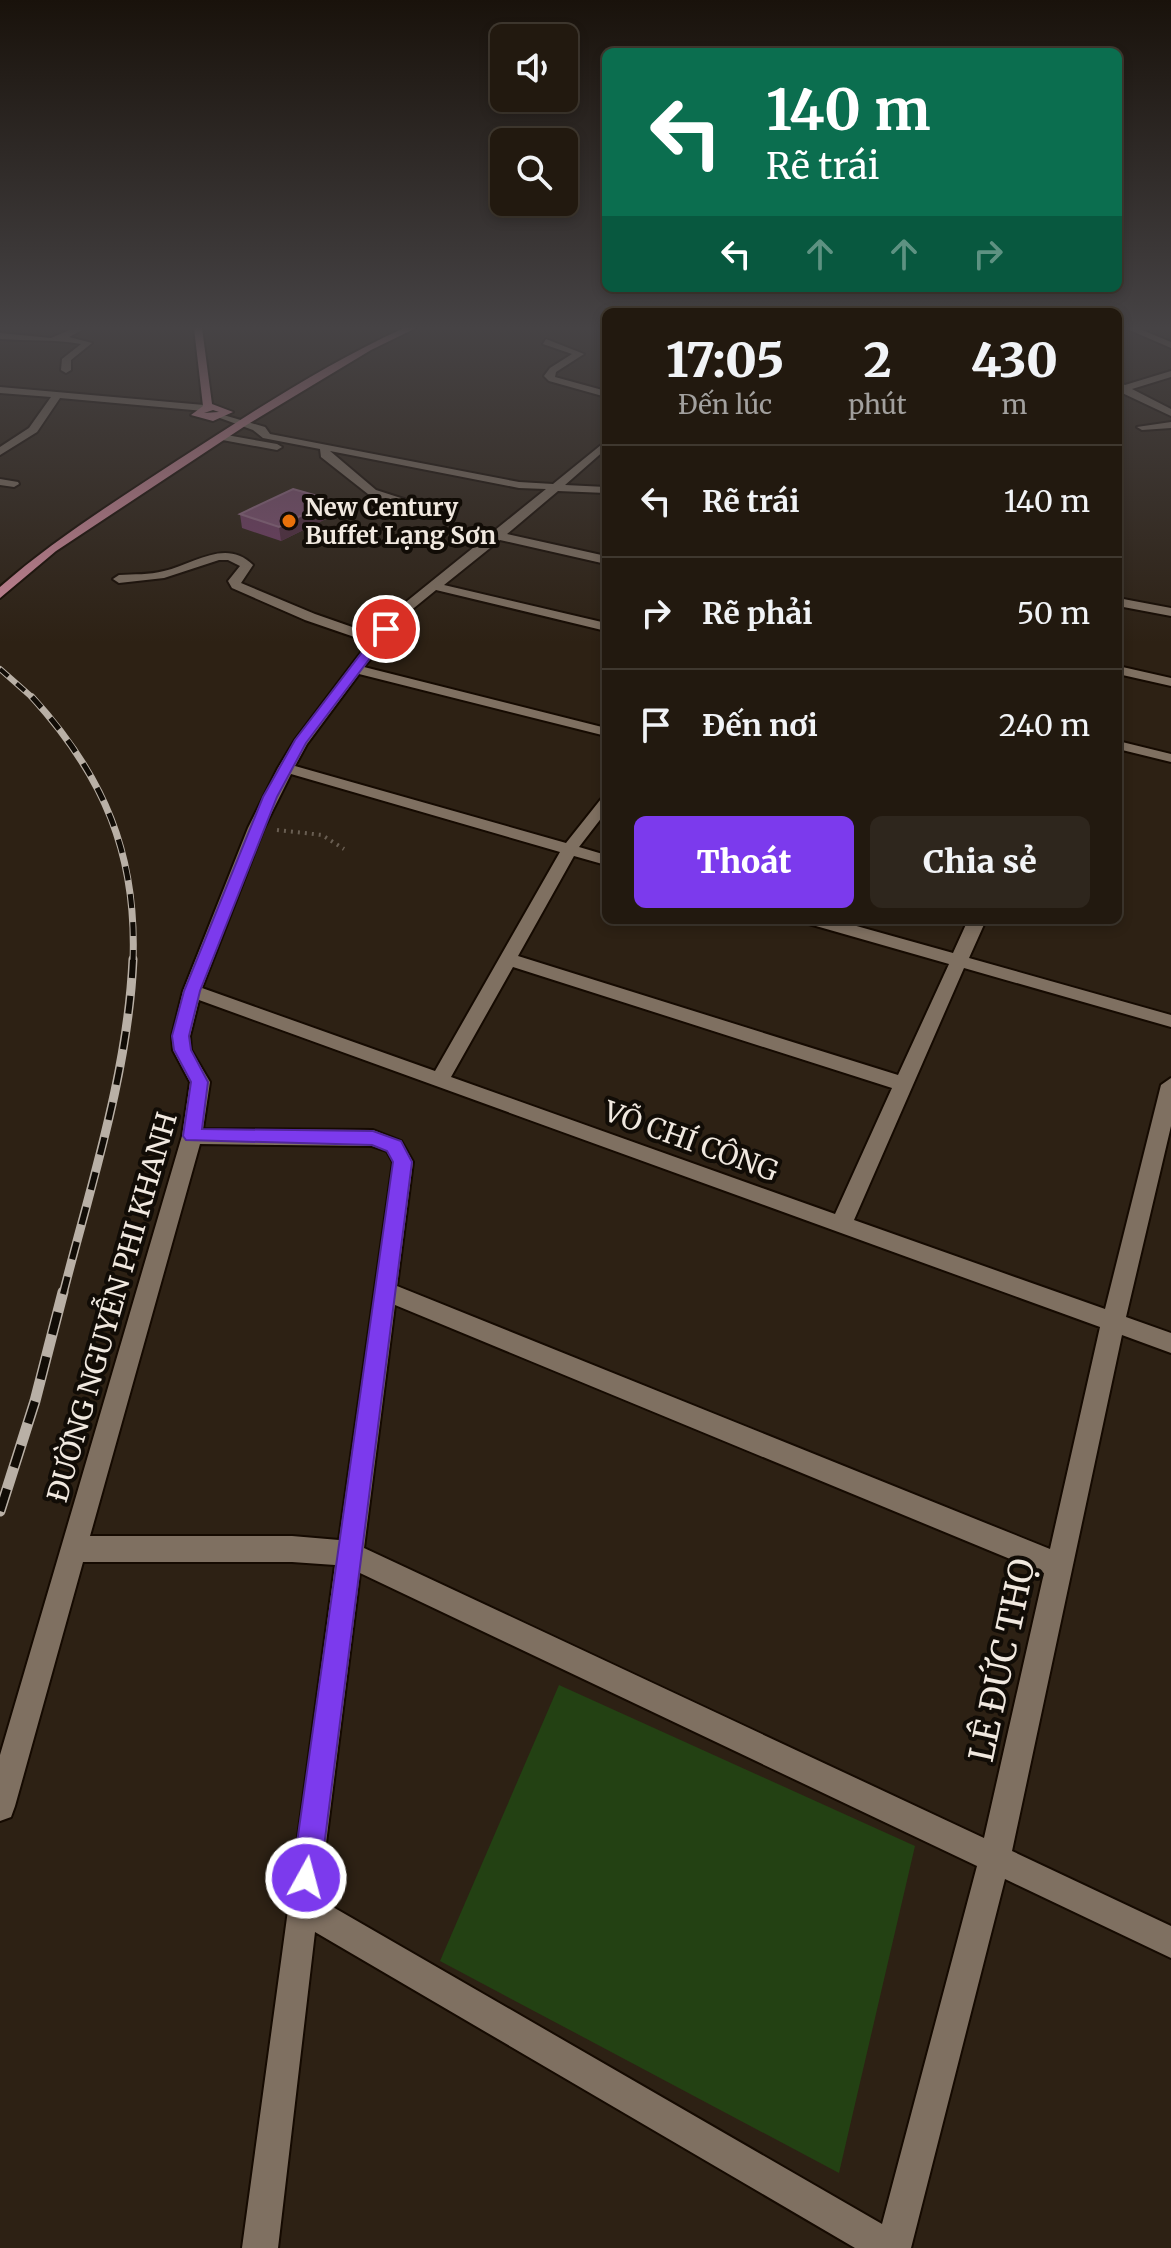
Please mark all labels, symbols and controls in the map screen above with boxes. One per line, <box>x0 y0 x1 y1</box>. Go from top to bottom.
map controls <box>490 24 578 216</box>
button: sound <box>490 24 578 112</box>
text: 140 m <box>766 75 931 145</box>
icon: left <box>634 80 738 184</box>
button: search <box>490 128 578 216</box>
text: Rẽ trái <box>766 144 879 189</box>
icon: left <box>714 232 758 276</box>
icon: ahead <box>798 232 842 276</box>
icon: ahead <box>882 232 926 276</box>
icon: right <box>966 232 1010 276</box>
text: 17:05 <box>666 330 784 390</box>
text: 2 <box>863 330 892 390</box>
text: 430 <box>971 330 1058 390</box>
text: Đến lúc <box>678 388 772 421</box>
text: phút <box>848 388 907 421</box>
text: m <box>1001 388 1027 421</box>
icon: left <box>634 479 678 523</box>
text: Rẽ trái <box>702 482 800 520</box>
text: 140 m <box>1004 482 1090 520</box>
place label: New Century Buffet Lạng Sơn <box>305 492 496 551</box>
marker: New Century Buffet Lạng Sơn <box>280 512 298 530</box>
icon: right <box>634 591 678 635</box>
text: Rẽ phải <box>702 594 812 632</box>
text: 50 m <box>1017 594 1090 632</box>
pin <box>352 595 420 663</box>
icon: arrive <box>364 607 408 651</box>
icon: arrive <box>634 703 678 747</box>
text: Đến nơi <box>702 706 818 744</box>
text: 240 m <box>999 706 1090 744</box>
button: Thoát <box>634 816 854 908</box>
button: Chia sẻ <box>870 816 1090 908</box>
street label: VÕ CHÍ CÔNG <box>598 1093 783 1189</box>
street label: ĐƯỜNG NGUYỄN PHI KHANH <box>35 1107 185 1506</box>
street label: LÊ ĐỨC THỌ <box>958 1554 1044 1765</box>
position arrow <box>264 1836 348 1920</box>

